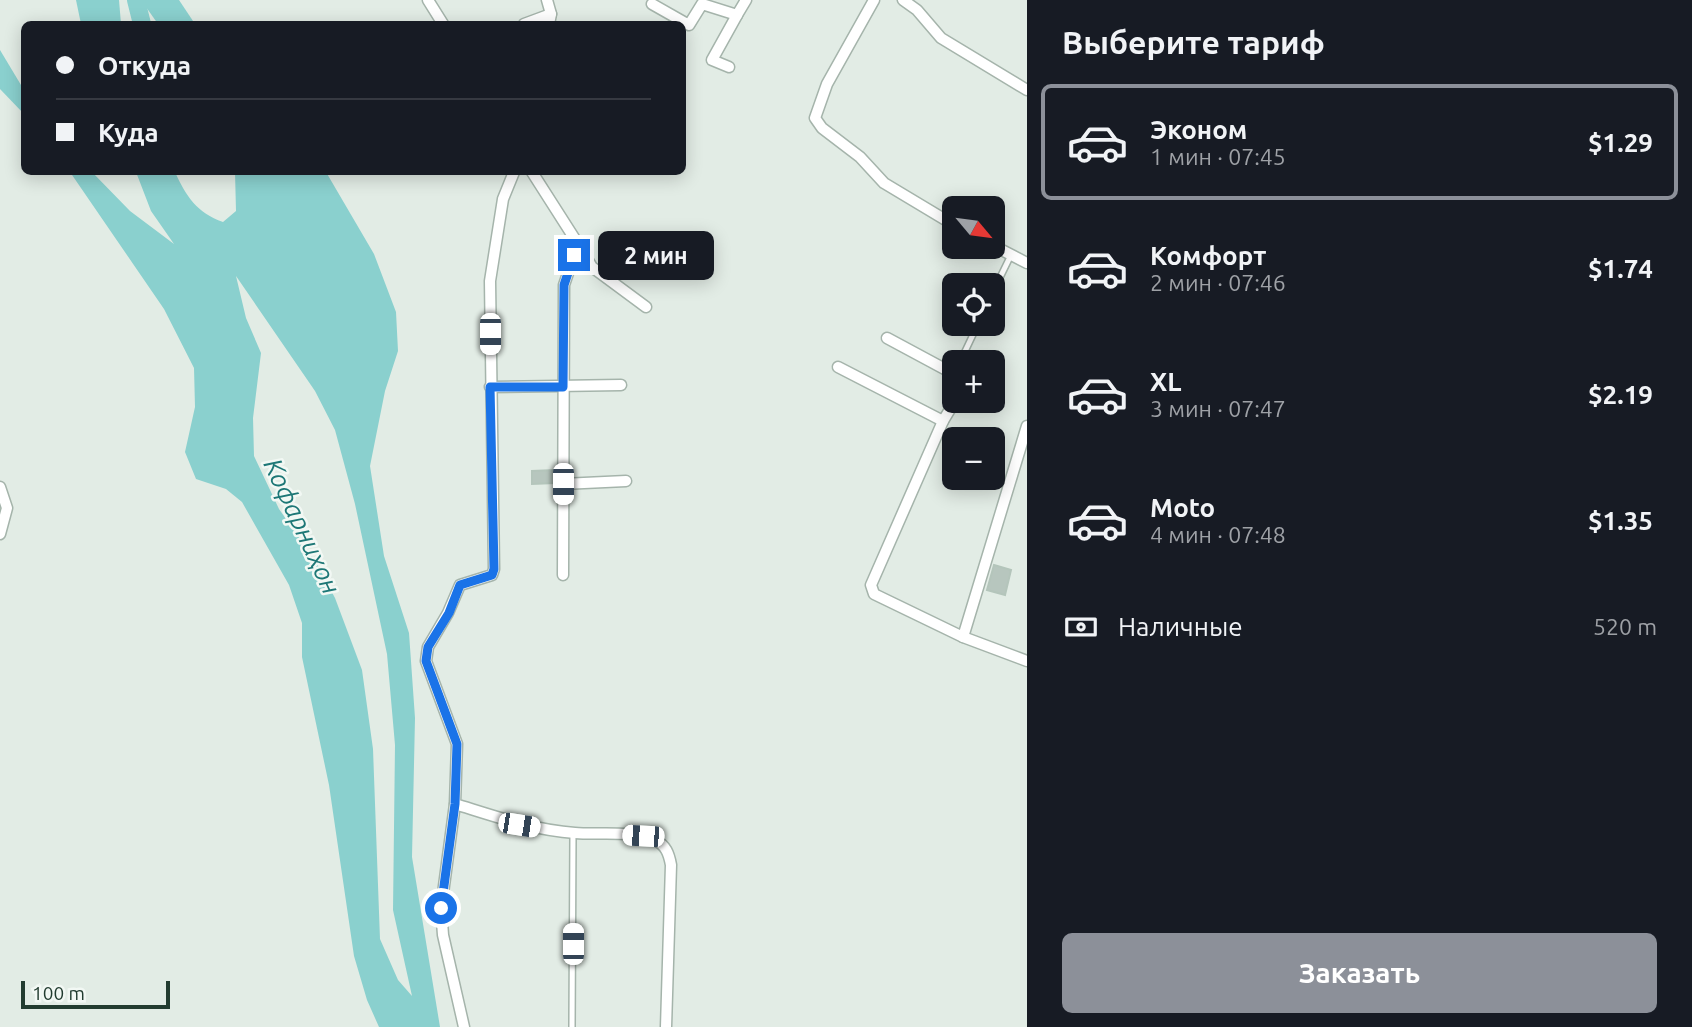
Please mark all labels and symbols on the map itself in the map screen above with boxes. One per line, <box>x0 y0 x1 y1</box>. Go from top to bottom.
north arrow <box>942 196 1004 259</box>
callout: 2 мин <box>598 230 714 280</box>
route end <box>558 239 590 271</box>
car <box>480 313 501 355</box>
water label: Кофарниҳон <box>258 454 346 598</box>
car <box>553 463 574 505</box>
car <box>497 811 542 839</box>
car <box>622 824 665 848</box>
route start <box>425 892 457 924</box>
car <box>563 923 584 965</box>
scale bar <box>21 978 170 1010</box>

